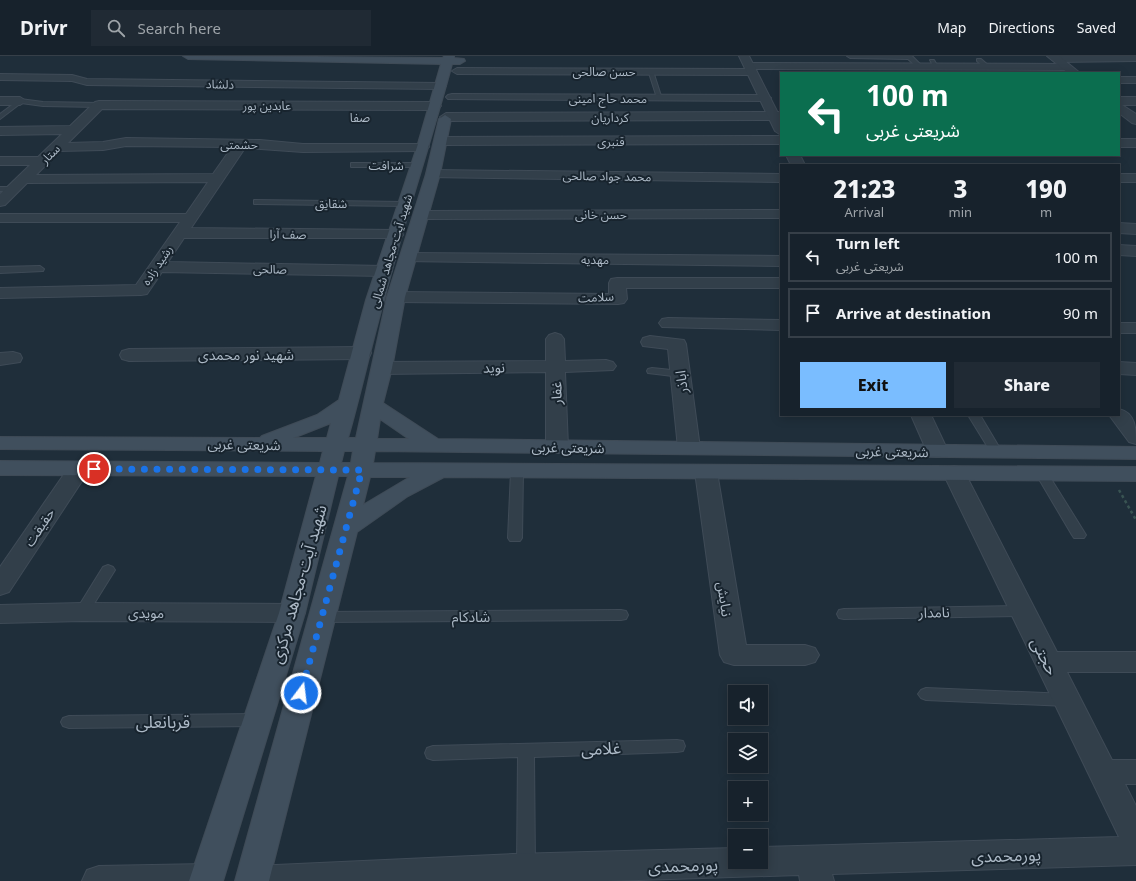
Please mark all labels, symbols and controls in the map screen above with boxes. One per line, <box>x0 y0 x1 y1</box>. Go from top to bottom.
search box <box>91 10 371 46</box>
text: Drivr <box>20 15 67 41</box>
icon: search <box>105 17 127 39</box>
text: Search here <box>137 18 221 38</box>
text: Map <box>937 18 966 37</box>
text: Directions <box>988 18 1055 37</box>
text: Saved <box>1077 18 1116 37</box>
street label: حسن صالحی <box>572 63 636 80</box>
street label: دلشاد <box>206 75 235 93</box>
text: 100 m <box>866 76 949 114</box>
icon: left <box>800 88 852 140</box>
street label: محمد حاج امینی <box>569 90 647 108</box>
street label: عابدین پور <box>242 97 291 114</box>
street label: صفا <box>350 109 370 126</box>
street label: کرداریان <box>591 109 630 126</box>
text: شریعتی غربی <box>866 118 960 142</box>
street label: قنبری <box>597 133 625 150</box>
street label: حشمتی <box>220 136 258 153</box>
street label: ستار <box>36 140 64 168</box>
street label: شرافت <box>368 157 404 174</box>
street label: محمد جواد صالحی <box>562 167 652 185</box>
text: 21:23 <box>833 172 895 205</box>
text: 3 <box>953 172 967 205</box>
text: 190 <box>1025 172 1067 205</box>
street label: شهید آیت-مجاهد شمالی <box>366 192 416 310</box>
street label: شقایق <box>315 195 347 212</box>
text: Arrival <box>844 203 884 221</box>
text: min <box>949 203 972 221</box>
text: m <box>1040 203 1052 221</box>
street label: حسن خانی <box>575 206 627 223</box>
street label: صف آرا <box>269 225 307 243</box>
text: Turn left <box>836 233 900 253</box>
street label: رشید زاده <box>137 242 177 288</box>
icon: left <box>802 246 824 268</box>
text: 100 m <box>1054 247 1098 267</box>
street label: مهدیه <box>581 251 609 268</box>
text: شریعتی غربی <box>836 257 904 275</box>
street label: صالحی <box>253 260 287 278</box>
street label: سلامت <box>578 288 614 306</box>
icon: arrive <box>802 302 824 324</box>
text: Arrive at destination <box>836 303 991 323</box>
text: 90 m <box>1063 303 1098 323</box>
street label: شهید نور محمدی <box>198 345 294 364</box>
street label: نوید <box>483 357 505 377</box>
button: Exit <box>800 362 946 408</box>
button: Share <box>954 362 1100 408</box>
street label: اباذر <box>670 370 692 395</box>
street label: غفار <box>546 381 566 406</box>
street label: شریعتی غربی <box>207 434 281 454</box>
street label: شریعتی غربی <box>531 437 605 457</box>
street label: شریعتی غربی <box>855 441 929 461</box>
pin <box>77 452 111 486</box>
icon: arrive <box>83 458 105 480</box>
street label: شهید آیت-مجاهد مرکزی <box>264 502 332 666</box>
street label: حقیقت <box>19 504 59 550</box>
street label: نیایش <box>713 580 737 618</box>
street label: نامدار <box>917 602 950 622</box>
street label: مویدی <box>128 603 164 622</box>
street label: شادکام <box>452 607 490 628</box>
street label: حجتی <box>1026 633 1064 679</box>
position arrow <box>280 672 322 714</box>
map controls <box>728 685 768 869</box>
button: sound <box>728 685 768 725</box>
street label: قربانعلی <box>136 710 190 733</box>
button: layers <box>728 733 768 773</box>
street label: غلامی <box>581 736 622 760</box>
button: + <box>728 781 768 821</box>
button: − <box>728 829 768 869</box>
street label: پورمحمدی <box>971 842 1041 868</box>
street label: پورمحمدی <box>648 852 718 878</box>

